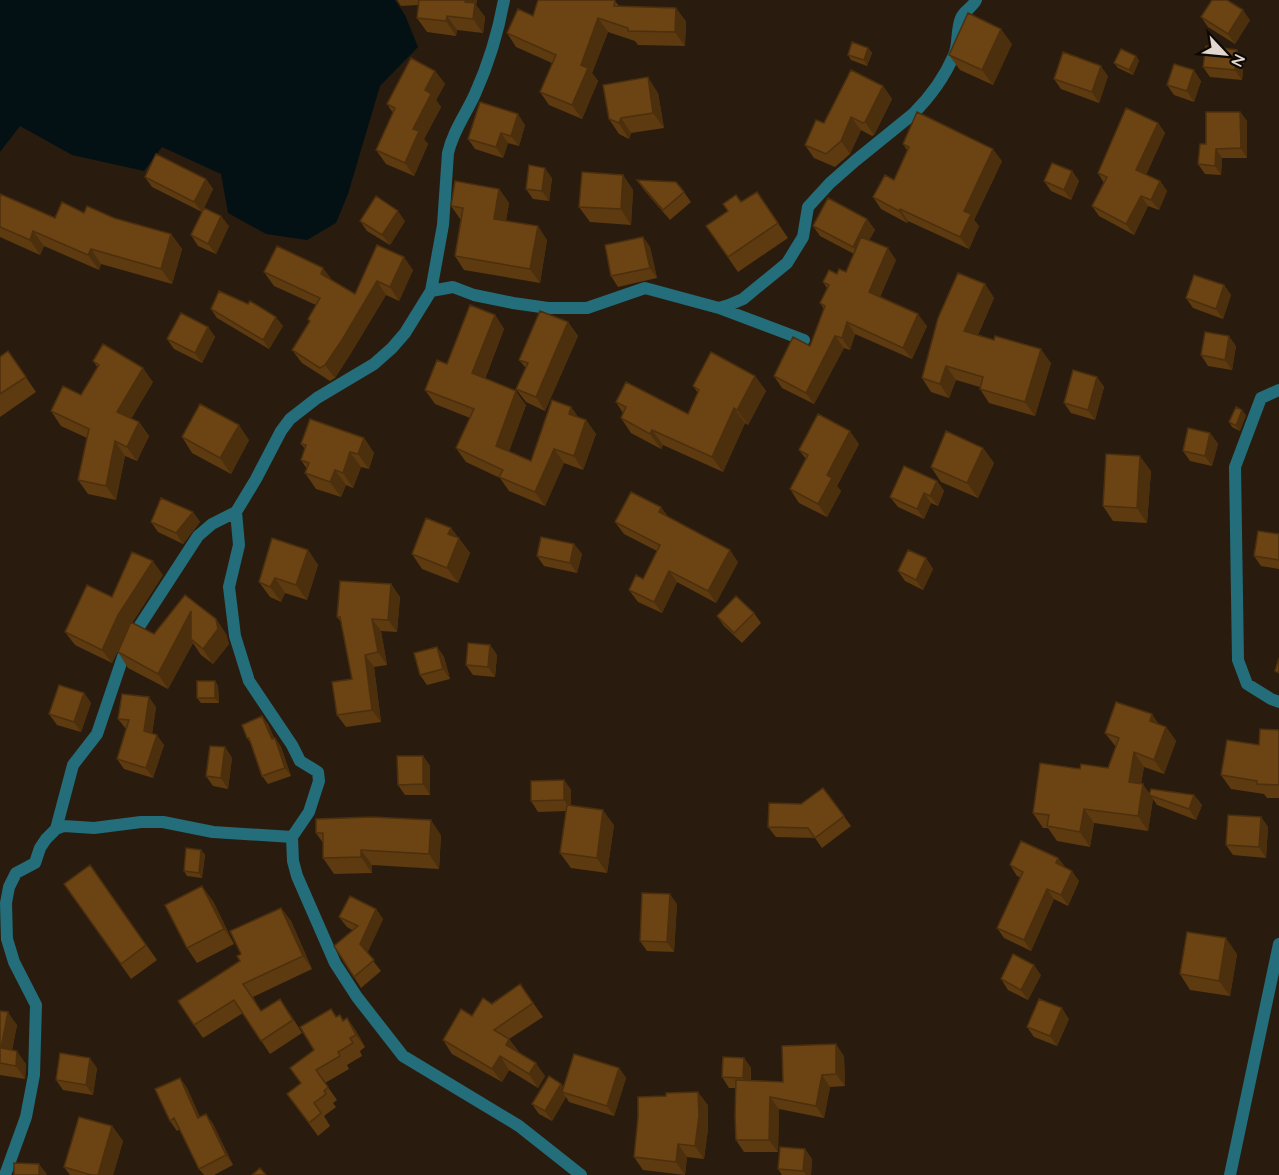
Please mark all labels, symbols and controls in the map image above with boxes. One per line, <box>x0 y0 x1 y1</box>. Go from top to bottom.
north arrow <box>1195 24 1255 84</box>
text: N <box>1227 51 1250 70</box>

